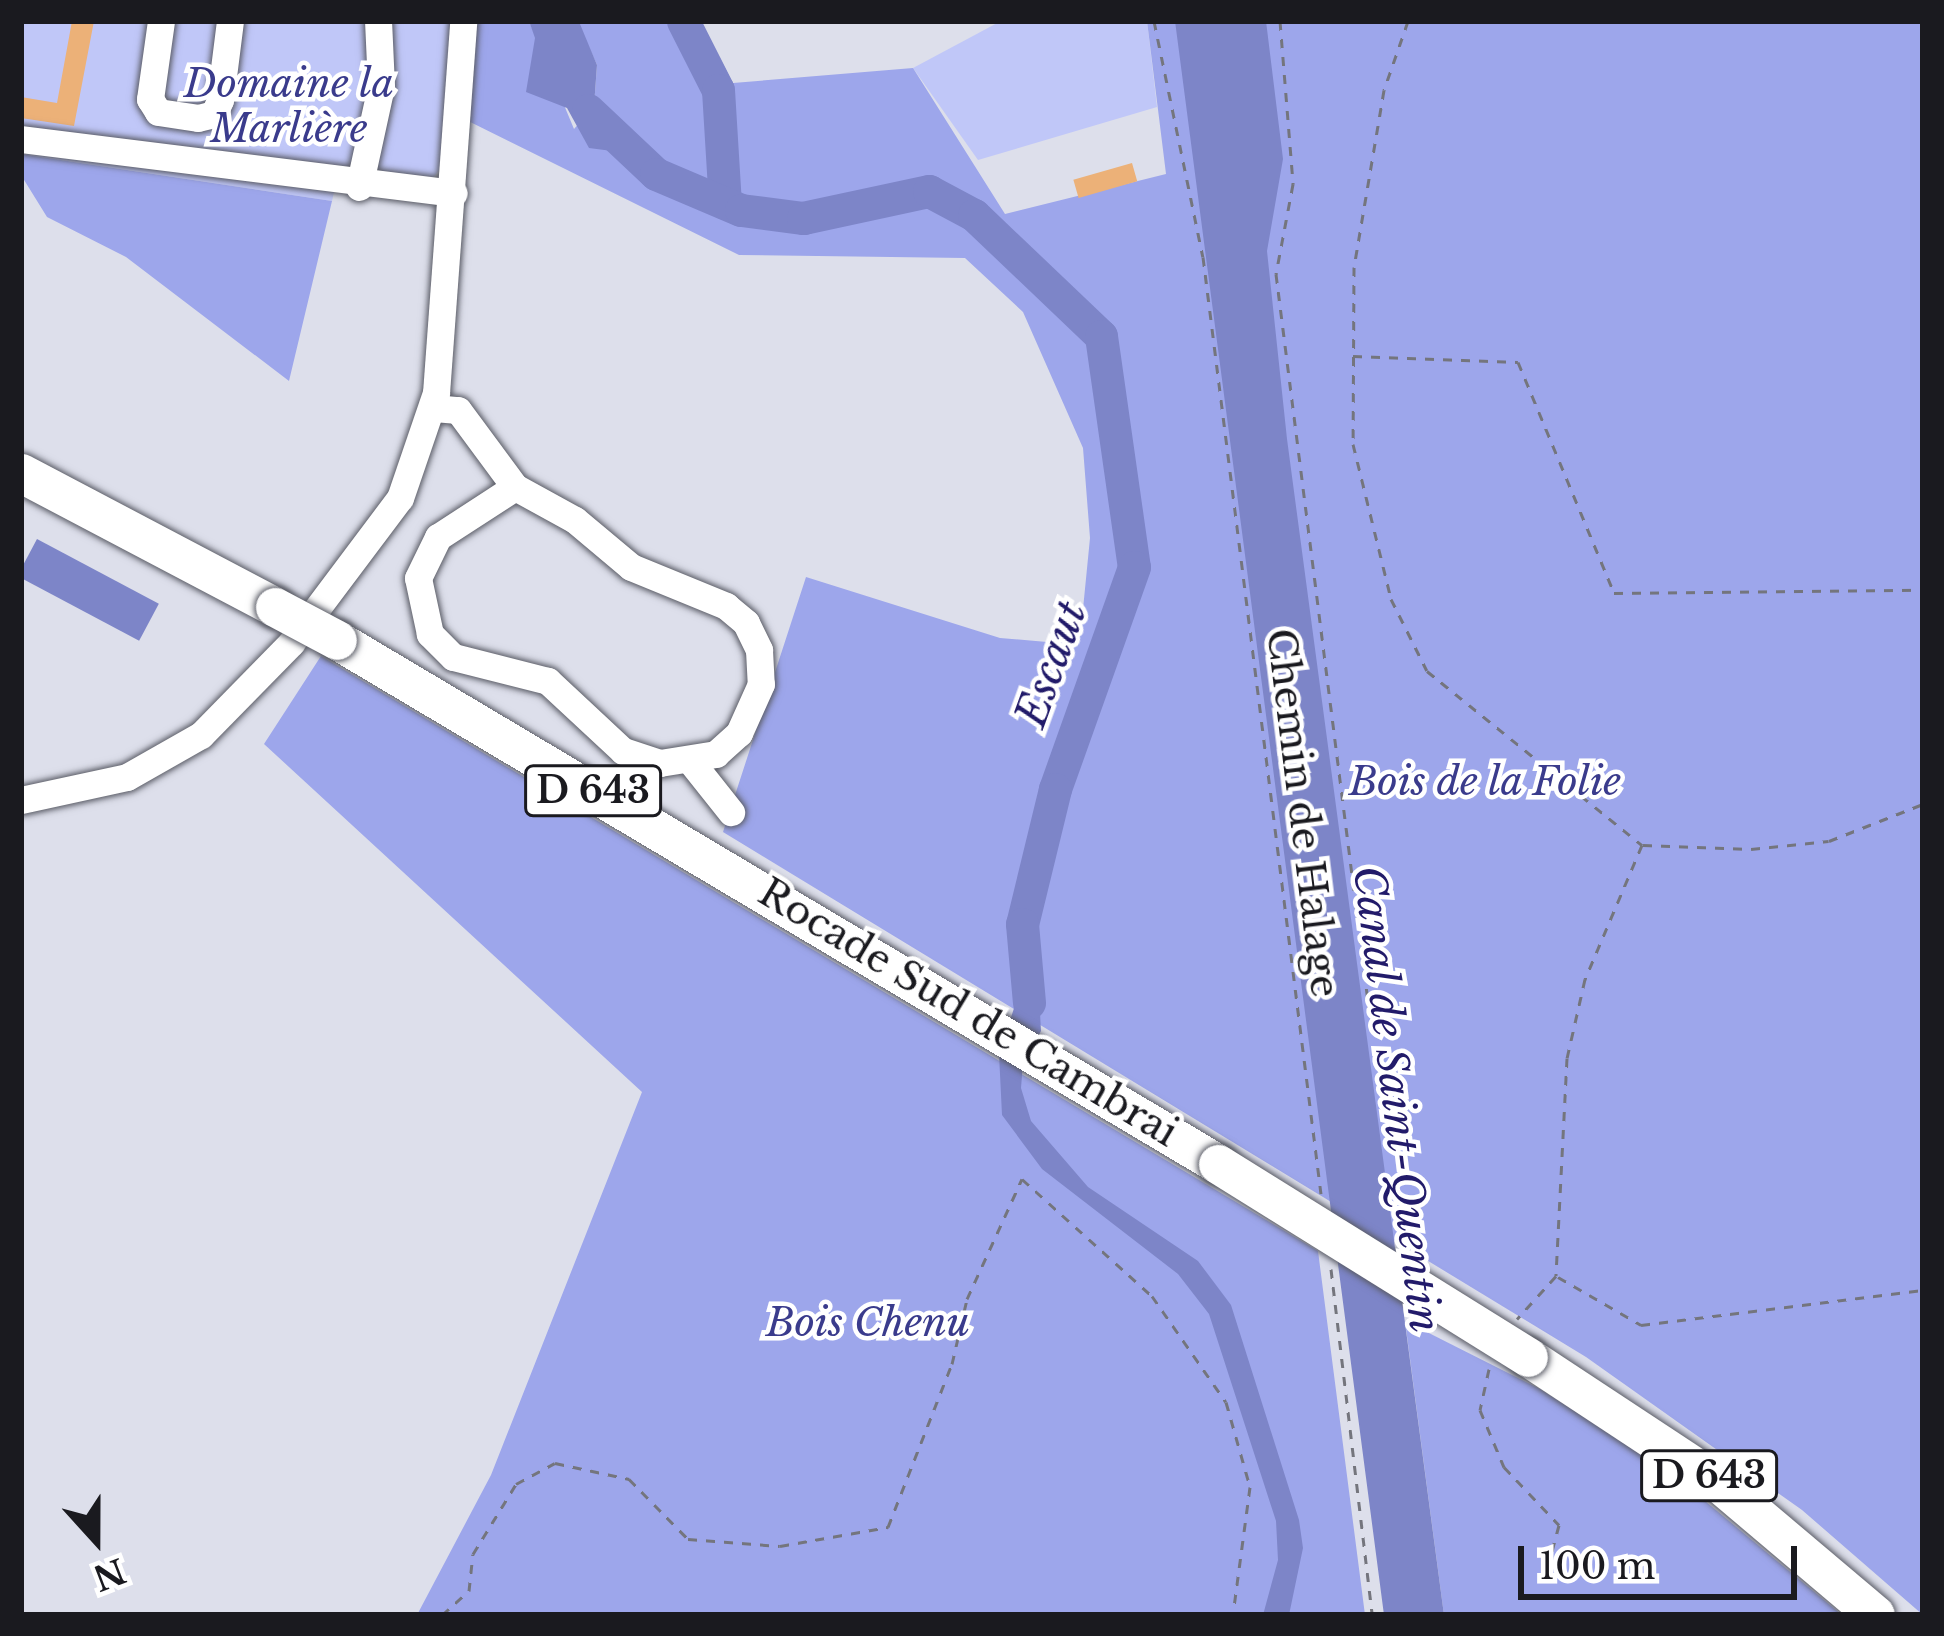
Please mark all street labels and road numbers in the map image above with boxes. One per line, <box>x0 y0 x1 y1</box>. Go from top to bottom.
street label: Chemin de Halage <box>1256 626 1348 1000</box>
road number: D 643 <box>524 761 662 821</box>
street label: Rocade Sud de Cambrai <box>750 869 1186 1157</box>
road number: D 643 <box>1640 1446 1778 1506</box>

